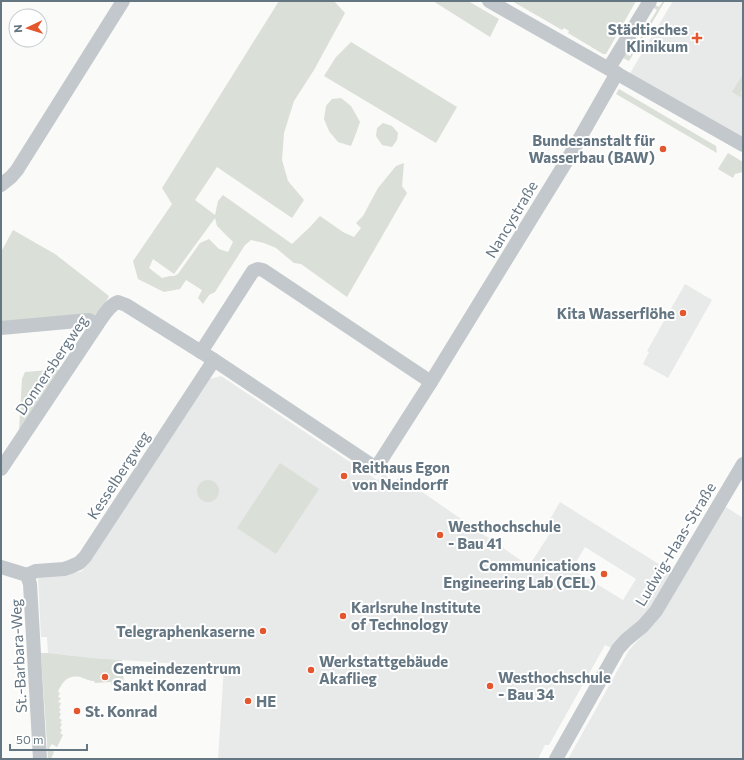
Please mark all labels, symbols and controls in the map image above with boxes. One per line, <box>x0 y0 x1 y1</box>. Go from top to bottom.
north arrow <box>8 8 48 48</box>
place label: Städtisches Klinikum <box>608 20 688 55</box>
text: N <box>11 24 24 33</box>
marker: Städtisches Klinikum <box>691 32 703 44</box>
place label: Bundesanstalt für Wasserbau (BAW) <box>528 131 655 166</box>
marker: Bundesanstalt für Wasserbau (BAW) <box>658 144 668 154</box>
street label: Nancystraße <box>481 177 541 261</box>
place label: Kita Wasserflöhe <box>557 304 675 322</box>
marker: Kita Wasserflöhe <box>678 308 688 318</box>
street label: Donnersbergweg <box>11 312 91 418</box>
street label: Kesselbergweg <box>83 428 153 522</box>
place label: Reithaus Egon von Neindorff <box>352 458 450 493</box>
marker: Reithaus Egon von Neindorff <box>339 471 349 481</box>
street label: Ludwig-Haas-Straße <box>631 479 719 609</box>
place label: Westhochschule - Bau 41 <box>448 517 561 552</box>
marker: Westhochschule - Bau 41 <box>435 530 445 540</box>
place label: Communications Engineering Lab (CEL) <box>443 556 596 591</box>
marker: Communications Engineering Lab (CEL) <box>599 569 609 579</box>
street label: St.-Barbara-Weg <box>6 598 30 714</box>
place label: Karlsruhe Institute of Technology <box>351 598 481 633</box>
marker: Karlsruhe Institute of Technology <box>338 611 348 621</box>
place label: Telegraphenkaserne <box>116 622 255 640</box>
marker: Telegraphenkaserne <box>258 626 268 636</box>
place label: Werkstattgebäude Akaflieg <box>319 652 448 687</box>
place label: Gemeindezentrum Sankt Konrad <box>113 659 241 694</box>
marker: Werkstattgebäude Akaflieg <box>306 665 316 675</box>
place label: Westhochschule - Bau 34 <box>498 668 611 703</box>
marker: Gemeindezentrum Sankt Konrad <box>100 672 110 682</box>
marker: Westhochschule - Bau 34 <box>485 681 495 691</box>
place label: HE <box>256 692 276 710</box>
marker: HE <box>243 696 253 706</box>
place label: St. Konrad <box>85 702 157 720</box>
marker: St. Konrad <box>72 706 82 716</box>
scale bar <box>10 726 87 752</box>
text: 50 m <box>16 732 44 746</box>

